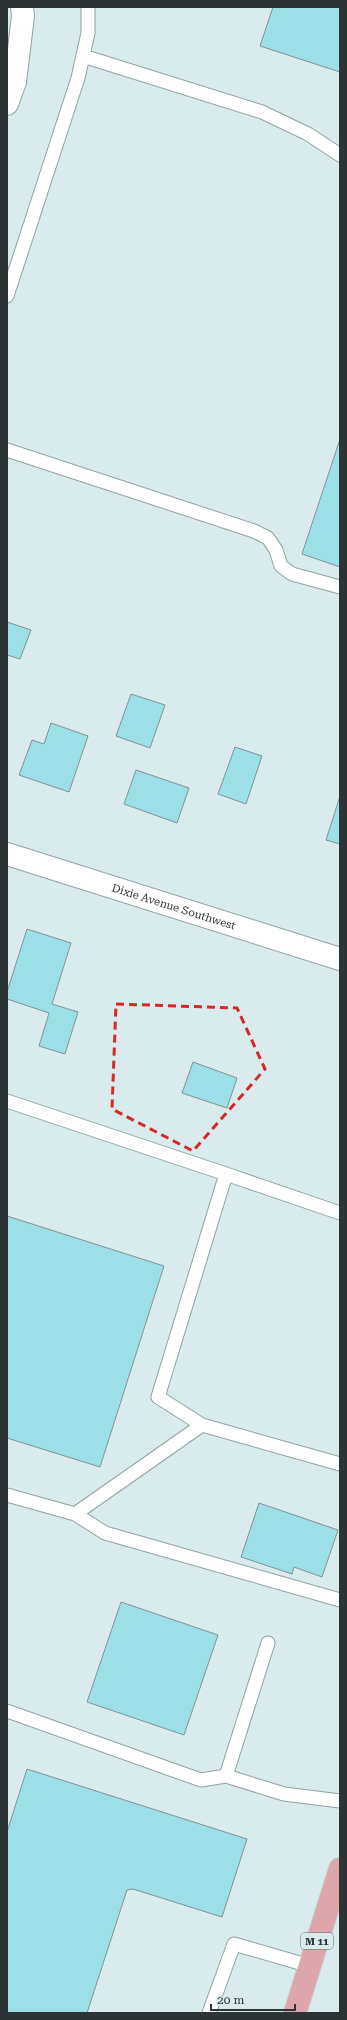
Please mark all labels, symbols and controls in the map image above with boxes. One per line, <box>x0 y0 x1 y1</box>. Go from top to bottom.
street label: Dixie Avenue Southwest <box>110 881 237 932</box>
road number: M 11 <box>301 1933 333 1949</box>
scale bar <box>211 1986 295 2012</box>
text: 20 m <box>217 1993 244 2007</box>

